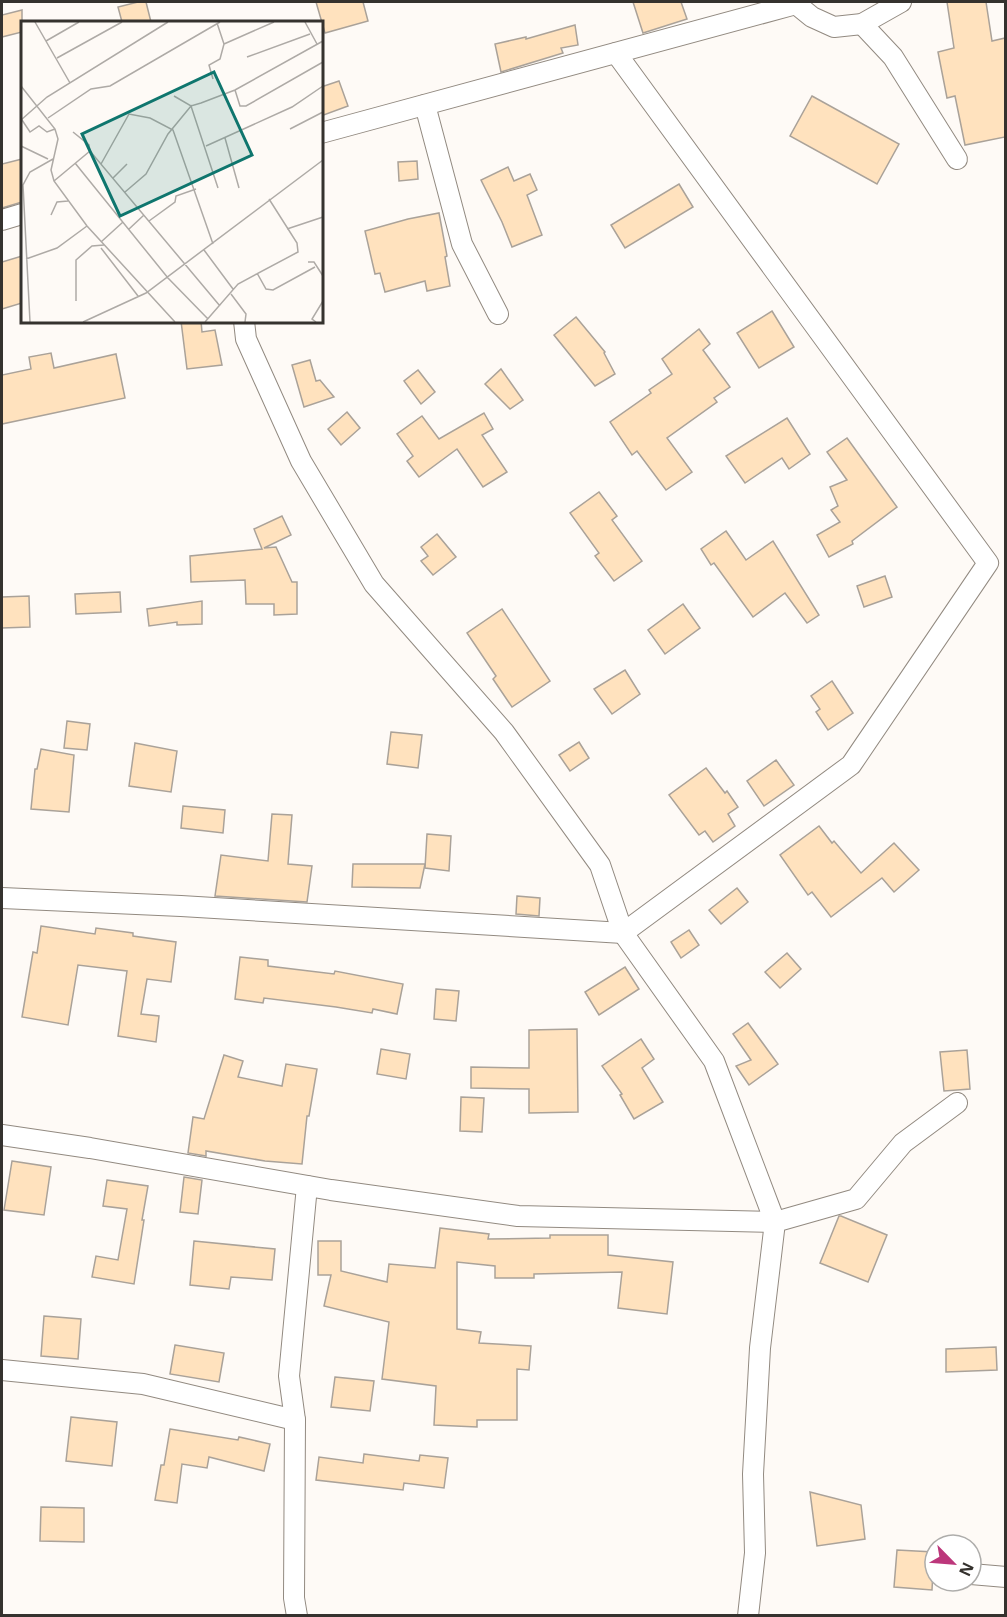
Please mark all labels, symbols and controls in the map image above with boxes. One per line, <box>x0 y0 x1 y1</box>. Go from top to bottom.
inset map <box>21 21 322 322</box>
north arrow <box>923 1533 983 1593</box>
text: N <box>954 1559 979 1580</box>

